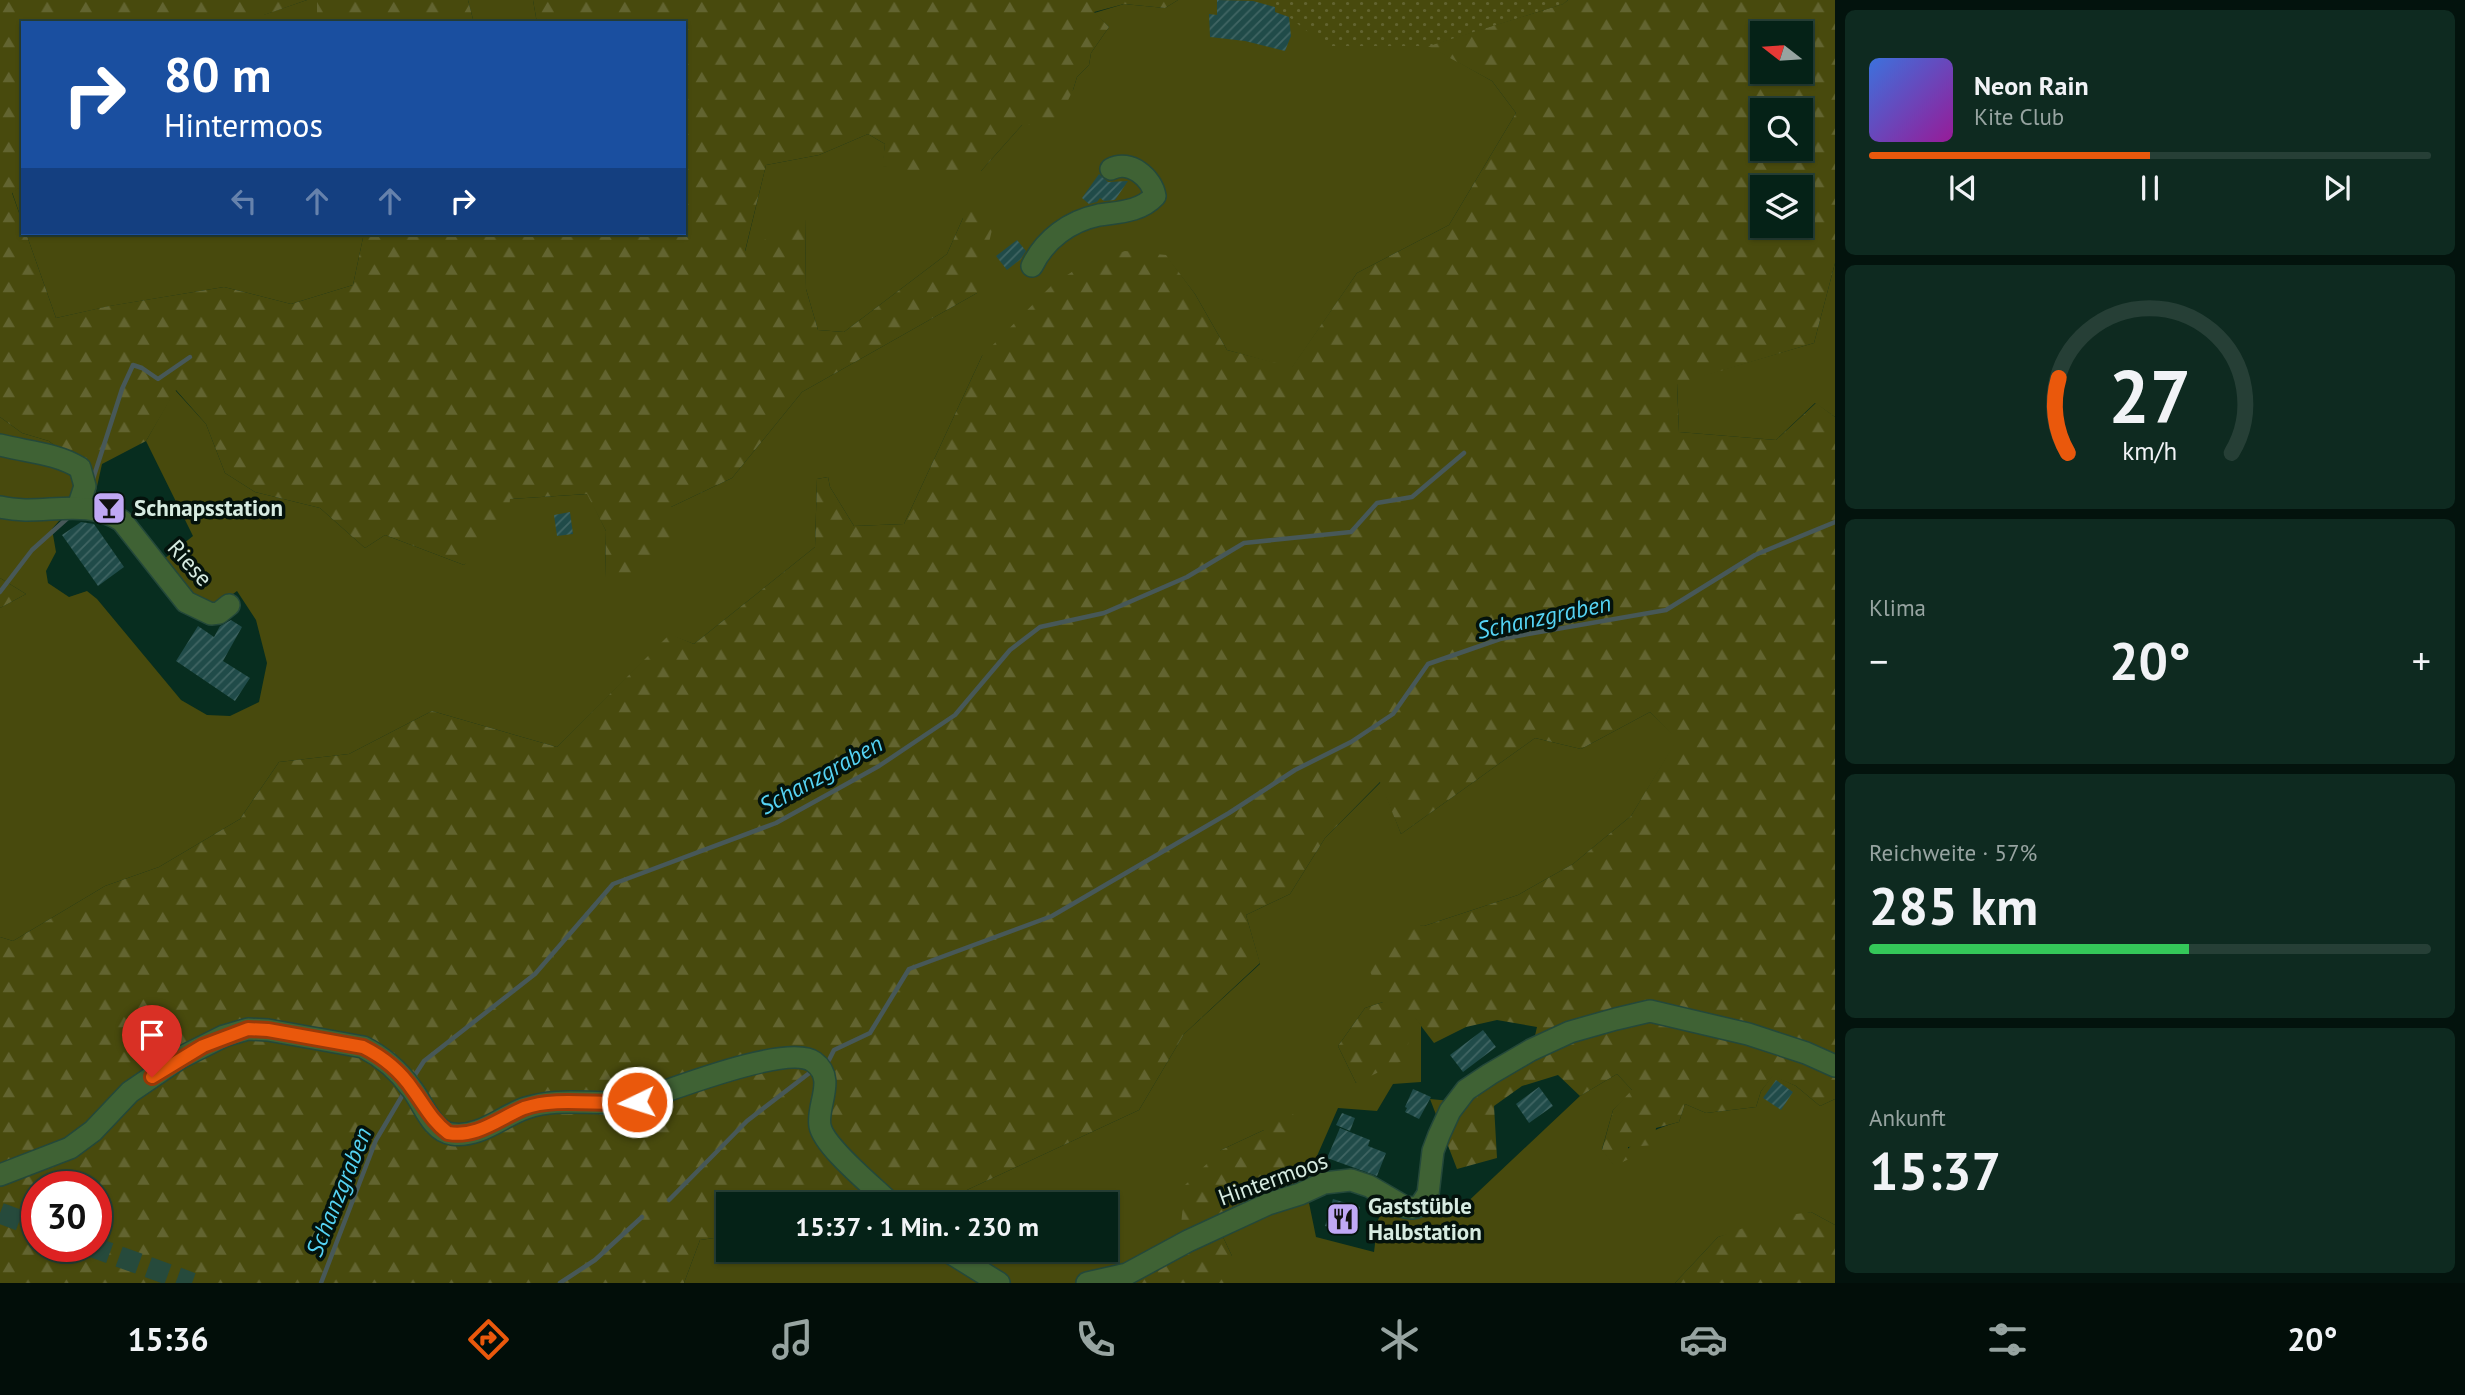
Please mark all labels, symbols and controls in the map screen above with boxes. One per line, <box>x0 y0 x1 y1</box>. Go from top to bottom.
north arrow <box>1750 21 1813 84</box>
map controls <box>1750 21 1813 238</box>
text: 80 m <box>164 42 271 106</box>
icon: right <box>49 49 140 140</box>
text: Neon Rain <box>1974 69 2089 102</box>
button: search <box>1750 98 1813 161</box>
text: Kite Club <box>1974 102 2064 131</box>
text: Hintermoos <box>164 104 323 146</box>
icon: previous <box>1944 169 1982 207</box>
icon: pause <box>2131 169 2169 207</box>
icon: next <box>2318 169 2356 207</box>
button: layers <box>1750 175 1813 238</box>
icon: left <box>225 182 263 220</box>
icon: ahead <box>298 182 336 220</box>
icon: ahead <box>371 182 409 220</box>
icon: right <box>444 182 482 220</box>
text: 27 <box>2109 349 2191 443</box>
text: km/h <box>2123 435 2177 467</box>
bar icon: Schnapsstation <box>90 489 128 527</box>
place label: Schnapsstation <box>134 493 283 522</box>
street label: Riese <box>162 533 219 592</box>
water label: Schanzgraben <box>1474 587 1614 646</box>
text: Klima <box>1869 593 1926 622</box>
text: 20° <box>2109 627 2191 694</box>
text: − <box>1869 636 1888 685</box>
text: + <box>2412 636 2431 685</box>
water label: Schanzgraben <box>753 728 888 821</box>
text: Reichweite · 57% <box>1869 838 2037 867</box>
text: 285 km <box>1869 872 2038 939</box>
pin <box>122 1005 182 1077</box>
icon: arrive <box>133 1016 171 1054</box>
position arrow <box>600 1065 674 1139</box>
text: Ankunft <box>1869 1103 1946 1132</box>
water label: Schanzgraben <box>299 1123 379 1261</box>
text: 15:37 <box>1869 1137 2001 1204</box>
street label: Hintermoos <box>1214 1145 1331 1212</box>
speed limit sign: 30 <box>21 1171 112 1262</box>
place label: Gaststüble Halbstation <box>1368 1191 1482 1246</box>
restaurant icon: Gaststüble Halbstation <box>1324 1200 1362 1238</box>
text: 15:37 · 1 Min. · 230 m <box>795 1210 1039 1243</box>
icon: directions <box>464 1315 513 1364</box>
icon: music <box>768 1315 817 1364</box>
icon: phone <box>1071 1315 1120 1364</box>
icon: climate <box>1375 1315 1424 1364</box>
icon: car <box>1679 1315 1728 1364</box>
icon: filters <box>1983 1315 2032 1364</box>
text: 15:36 <box>127 1318 209 1360</box>
text: 20° <box>2287 1318 2338 1360</box>

